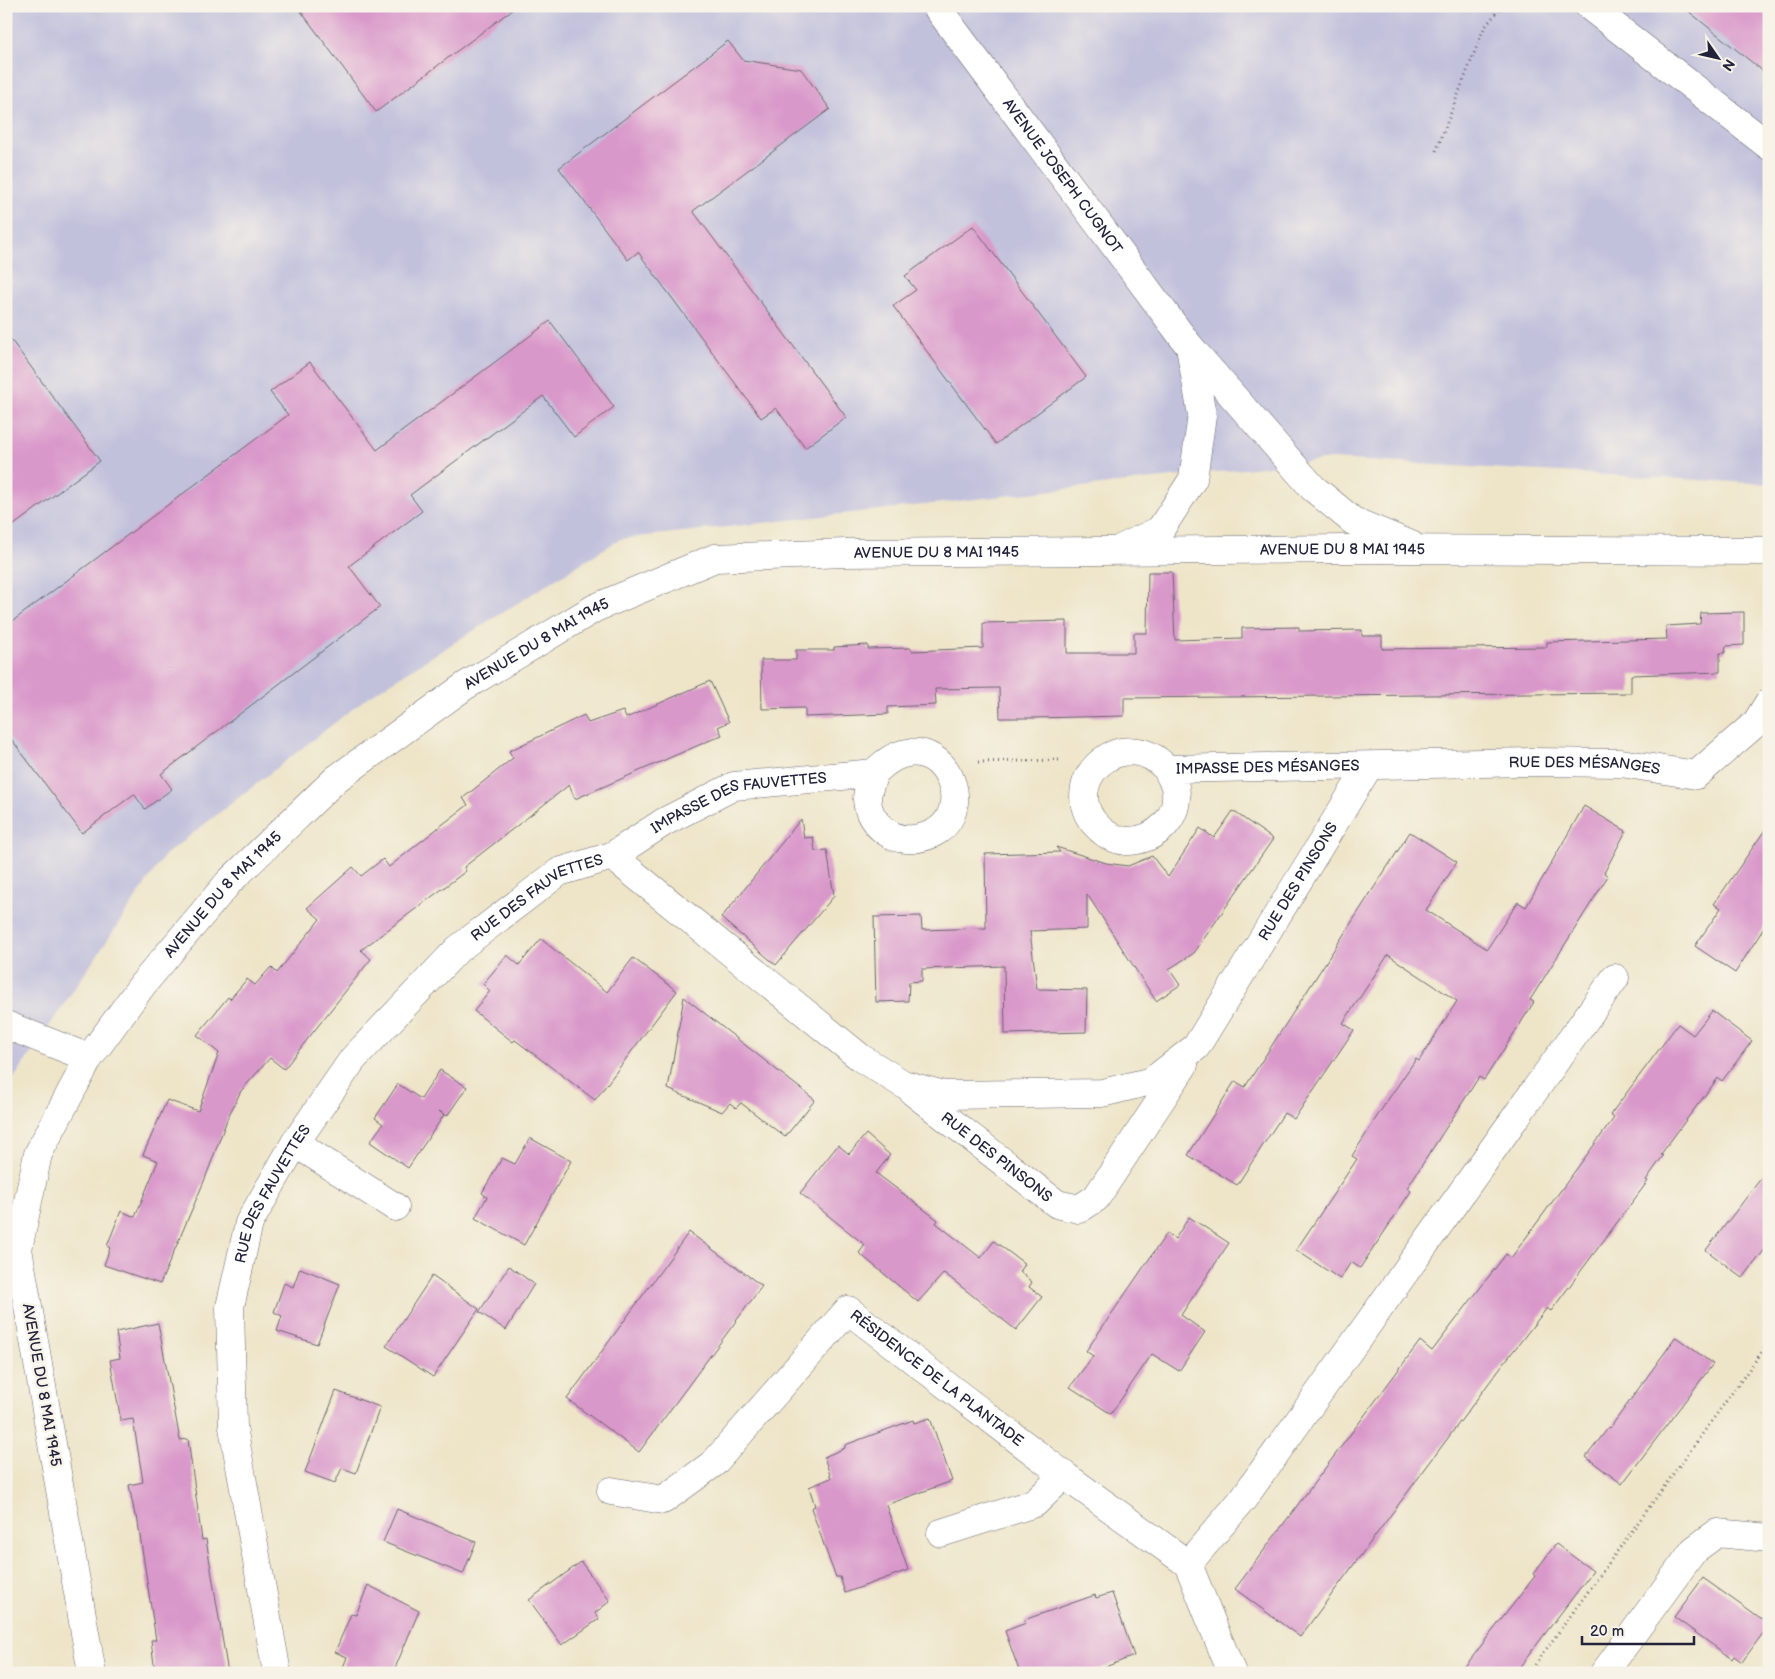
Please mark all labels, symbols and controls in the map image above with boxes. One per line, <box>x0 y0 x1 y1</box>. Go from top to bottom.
north arrow <box>1692 32 1742 82</box>
text: N <box>1718 56 1738 74</box>
street label: AVENUE JOSEPH CUGNOT <box>998 95 1126 258</box>
street label: AVENUE DU 8 MAI 1945 <box>1260 540 1425 560</box>
street label: AVENUE DU 8 MAI 1945 <box>854 543 1019 563</box>
street label: AVENUE DU 8 MAI 1945 <box>461 594 612 694</box>
street label: RUE DES MÉSANGES <box>1509 753 1662 779</box>
street label: IMPASSE DES MÉSANGES <box>1176 756 1360 779</box>
street label: IMPASSE DES FAUVETTES <box>648 768 828 838</box>
street label: RUE DES PINSONS <box>1255 819 1342 944</box>
street label: AVENUE DU 8 MAI 1945 <box>160 827 286 962</box>
street label: RUE DES FAUVETTES <box>467 850 605 946</box>
street label: RUE DES PINSONS <box>937 1108 1056 1207</box>
street label: RUE DES FAUVETTES <box>231 1121 315 1265</box>
street label: AVENUE DU 8 MAI 1945 <box>18 1302 65 1468</box>
street label: RÉSIDENCE DE LA PLANTADE <box>846 1306 1027 1451</box>
scale bar <box>1582 1614 1695 1646</box>
text: 20 m <box>1590 1622 1624 1641</box>

